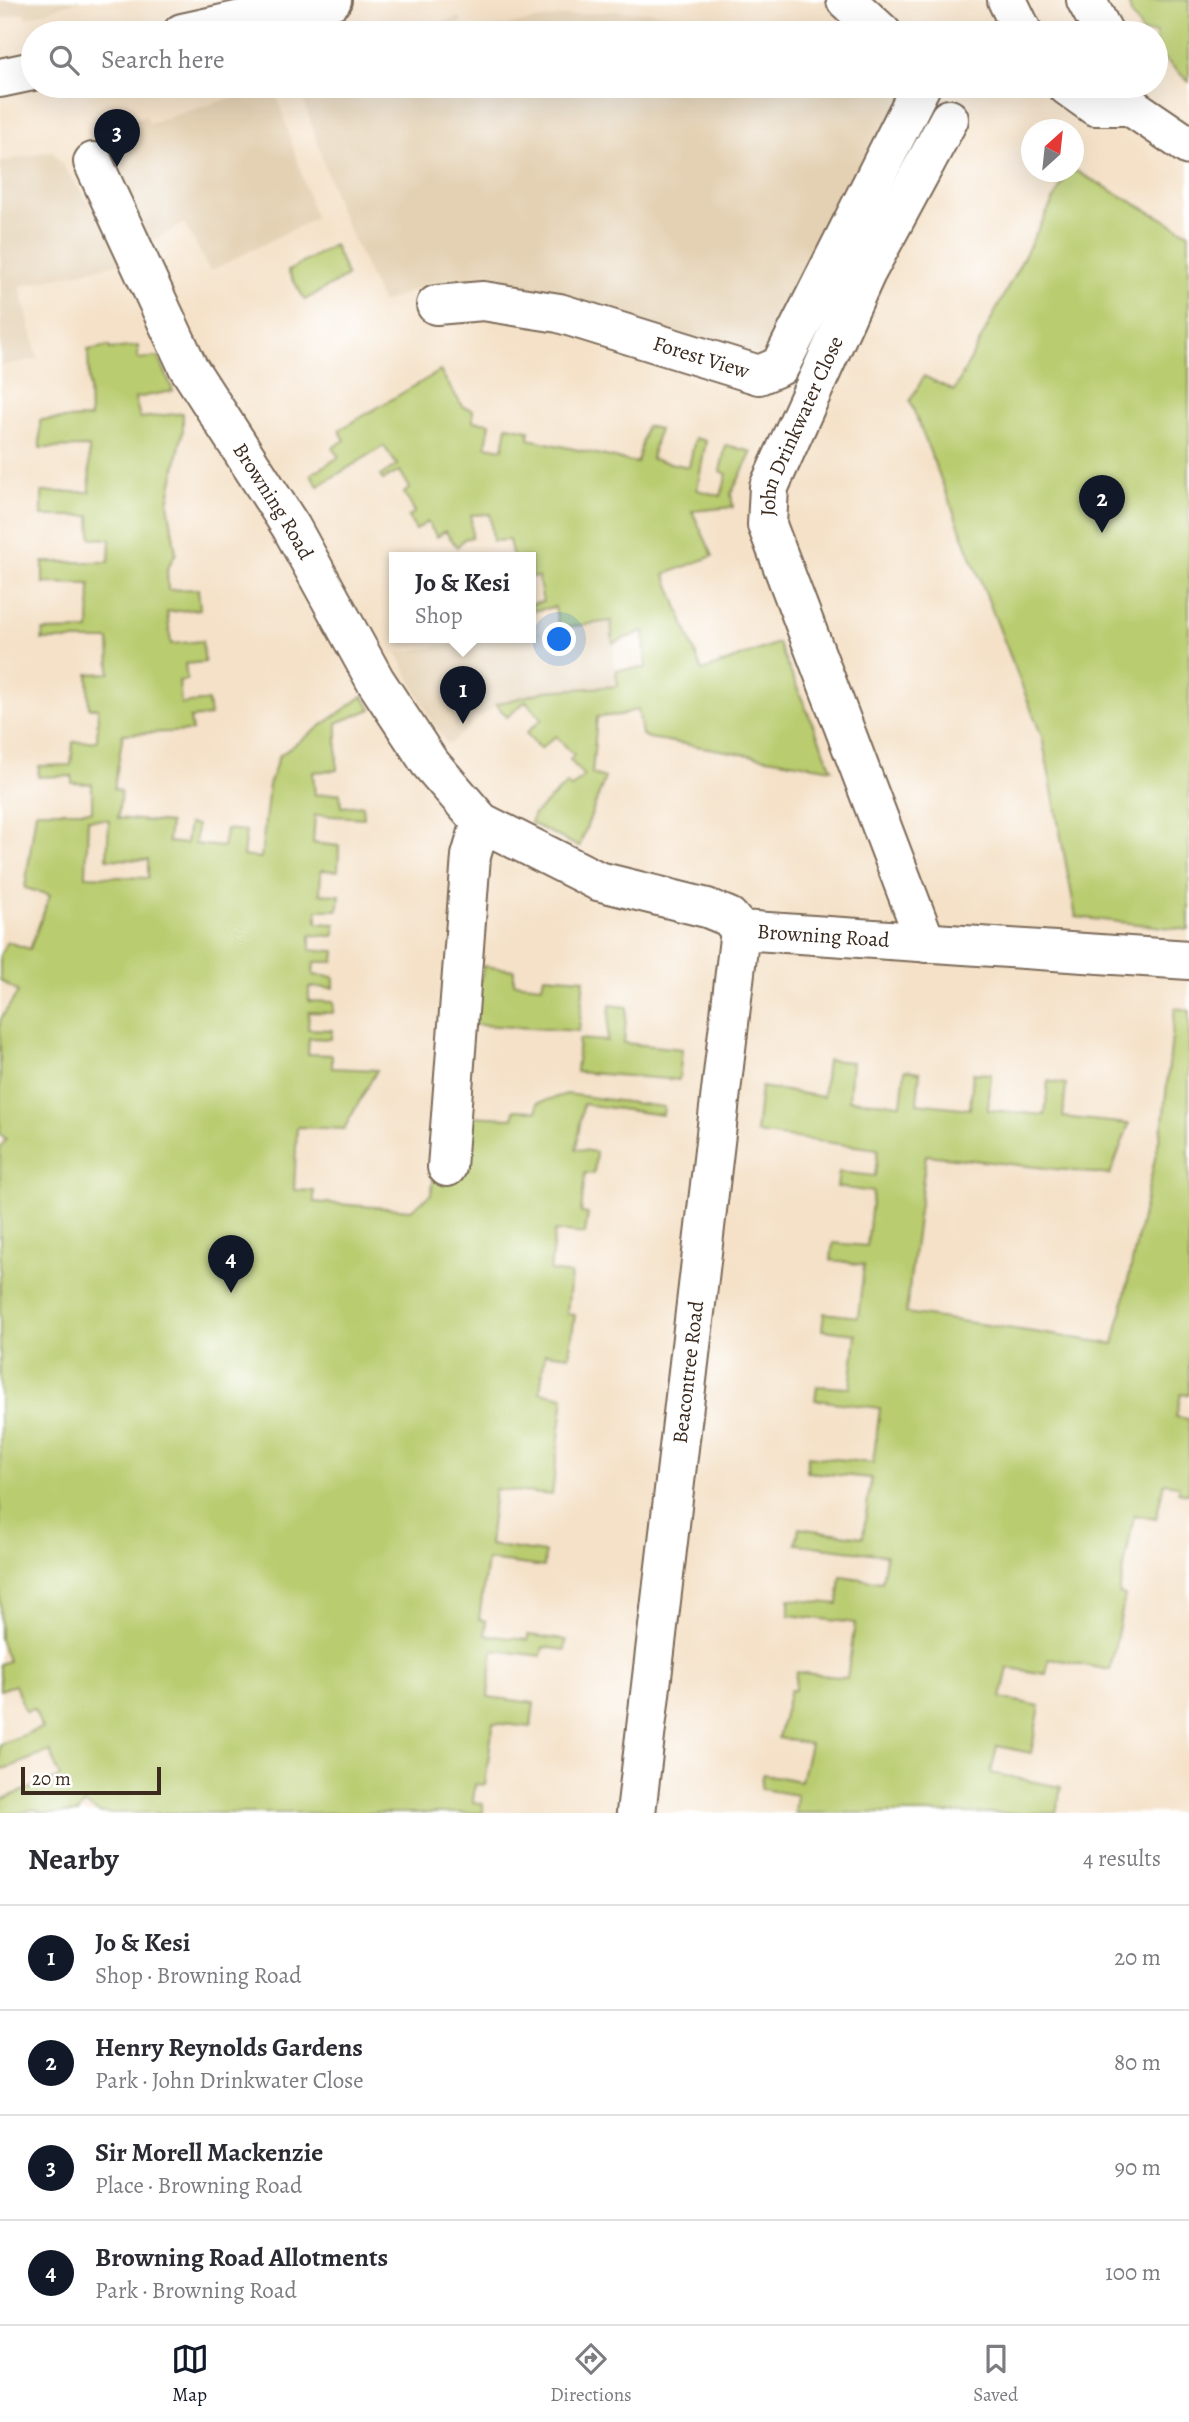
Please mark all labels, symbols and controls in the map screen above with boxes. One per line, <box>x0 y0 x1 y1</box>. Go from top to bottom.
search box <box>21 21 1168 98</box>
icon: search <box>45 41 83 79</box>
text: Search here <box>101 42 225 77</box>
pin: 3 <box>94 109 140 167</box>
north arrow <box>1021 119 1084 182</box>
street label: Forest View <box>650 329 753 385</box>
street label: John Drinkwater Close <box>753 331 850 517</box>
street label: Browning Road <box>226 437 320 565</box>
pin: 2 <box>1079 475 1125 533</box>
popup <box>389 552 536 643</box>
text: Jo & Kesi <box>415 565 510 600</box>
text: Shop <box>415 600 463 631</box>
your location <box>542 622 576 656</box>
pin: 1 <box>440 666 486 724</box>
street label: Browning Road <box>756 917 891 954</box>
pin: 4 <box>208 1235 254 1293</box>
street label: Beacontree Road <box>666 1298 710 1445</box>
scale bar <box>21 1764 161 1796</box>
text: 20 m <box>32 1766 71 1792</box>
text: Nearby <box>28 1839 119 1879</box>
text: 4 results <box>1083 1843 1161 1874</box>
text: Jo & Kesi <box>95 1925 190 1960</box>
text: 1 <box>47 1942 55 1973</box>
text: 20 m <box>1114 1942 1161 1973</box>
text: Shop · Browning Road <box>95 1960 302 1991</box>
text: Henry Reynolds Gardens <box>95 2030 363 2065</box>
text: 2 <box>45 2047 57 2078</box>
text: 80 m <box>1114 2047 1161 2078</box>
text: Park · John Drinkwater Close <box>95 2065 364 2096</box>
text: Sir Morell Mackenzie <box>95 2135 323 2170</box>
text: 3 <box>46 2152 56 2183</box>
text: 90 m <box>1115 2152 1161 2183</box>
text: Place · Browning Road <box>95 2170 302 2201</box>
text: Browning Road Allotments <box>95 2240 388 2275</box>
text: 4 <box>46 2257 56 2288</box>
text: 100 m <box>1105 2257 1161 2288</box>
text: Park · Browning Road <box>95 2275 297 2306</box>
tab: Map <box>171 2340 209 2408</box>
tab: Directions <box>550 2340 632 2408</box>
tab: Saved <box>973 2340 1018 2408</box>

